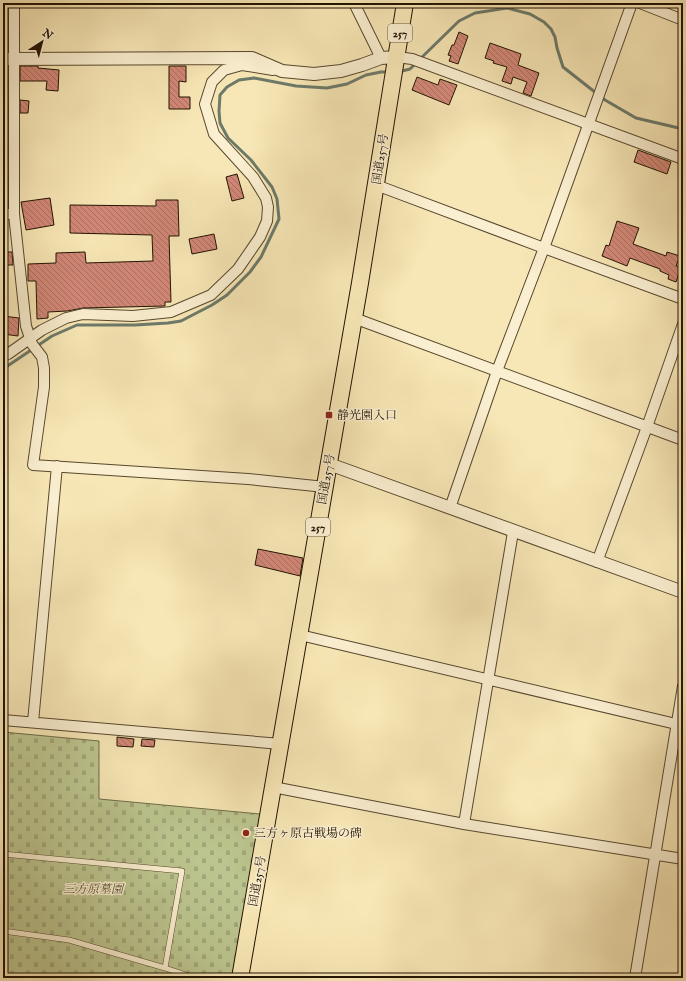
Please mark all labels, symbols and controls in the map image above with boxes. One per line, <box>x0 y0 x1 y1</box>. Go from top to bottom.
north arrow <box>22 22 62 62</box>
road number: 257 <box>388 24 412 42</box>
text: N <box>39 26 56 43</box>
street label: 国道257号 <box>369 132 392 186</box>
place label: 静光園入口 <box>337 408 397 423</box>
marker: 静光園入口 <box>324 410 334 420</box>
street label: 国道257号 <box>315 452 338 506</box>
road number: 257 <box>306 518 330 536</box>
place label: 三方ヶ原古戦場の碑 <box>254 826 362 841</box>
marker: 三方ヶ原古戦場の碑 <box>241 828 251 838</box>
street label: 国道257号 <box>246 854 269 908</box>
park label: 三方原墓園 <box>63 882 125 897</box>

